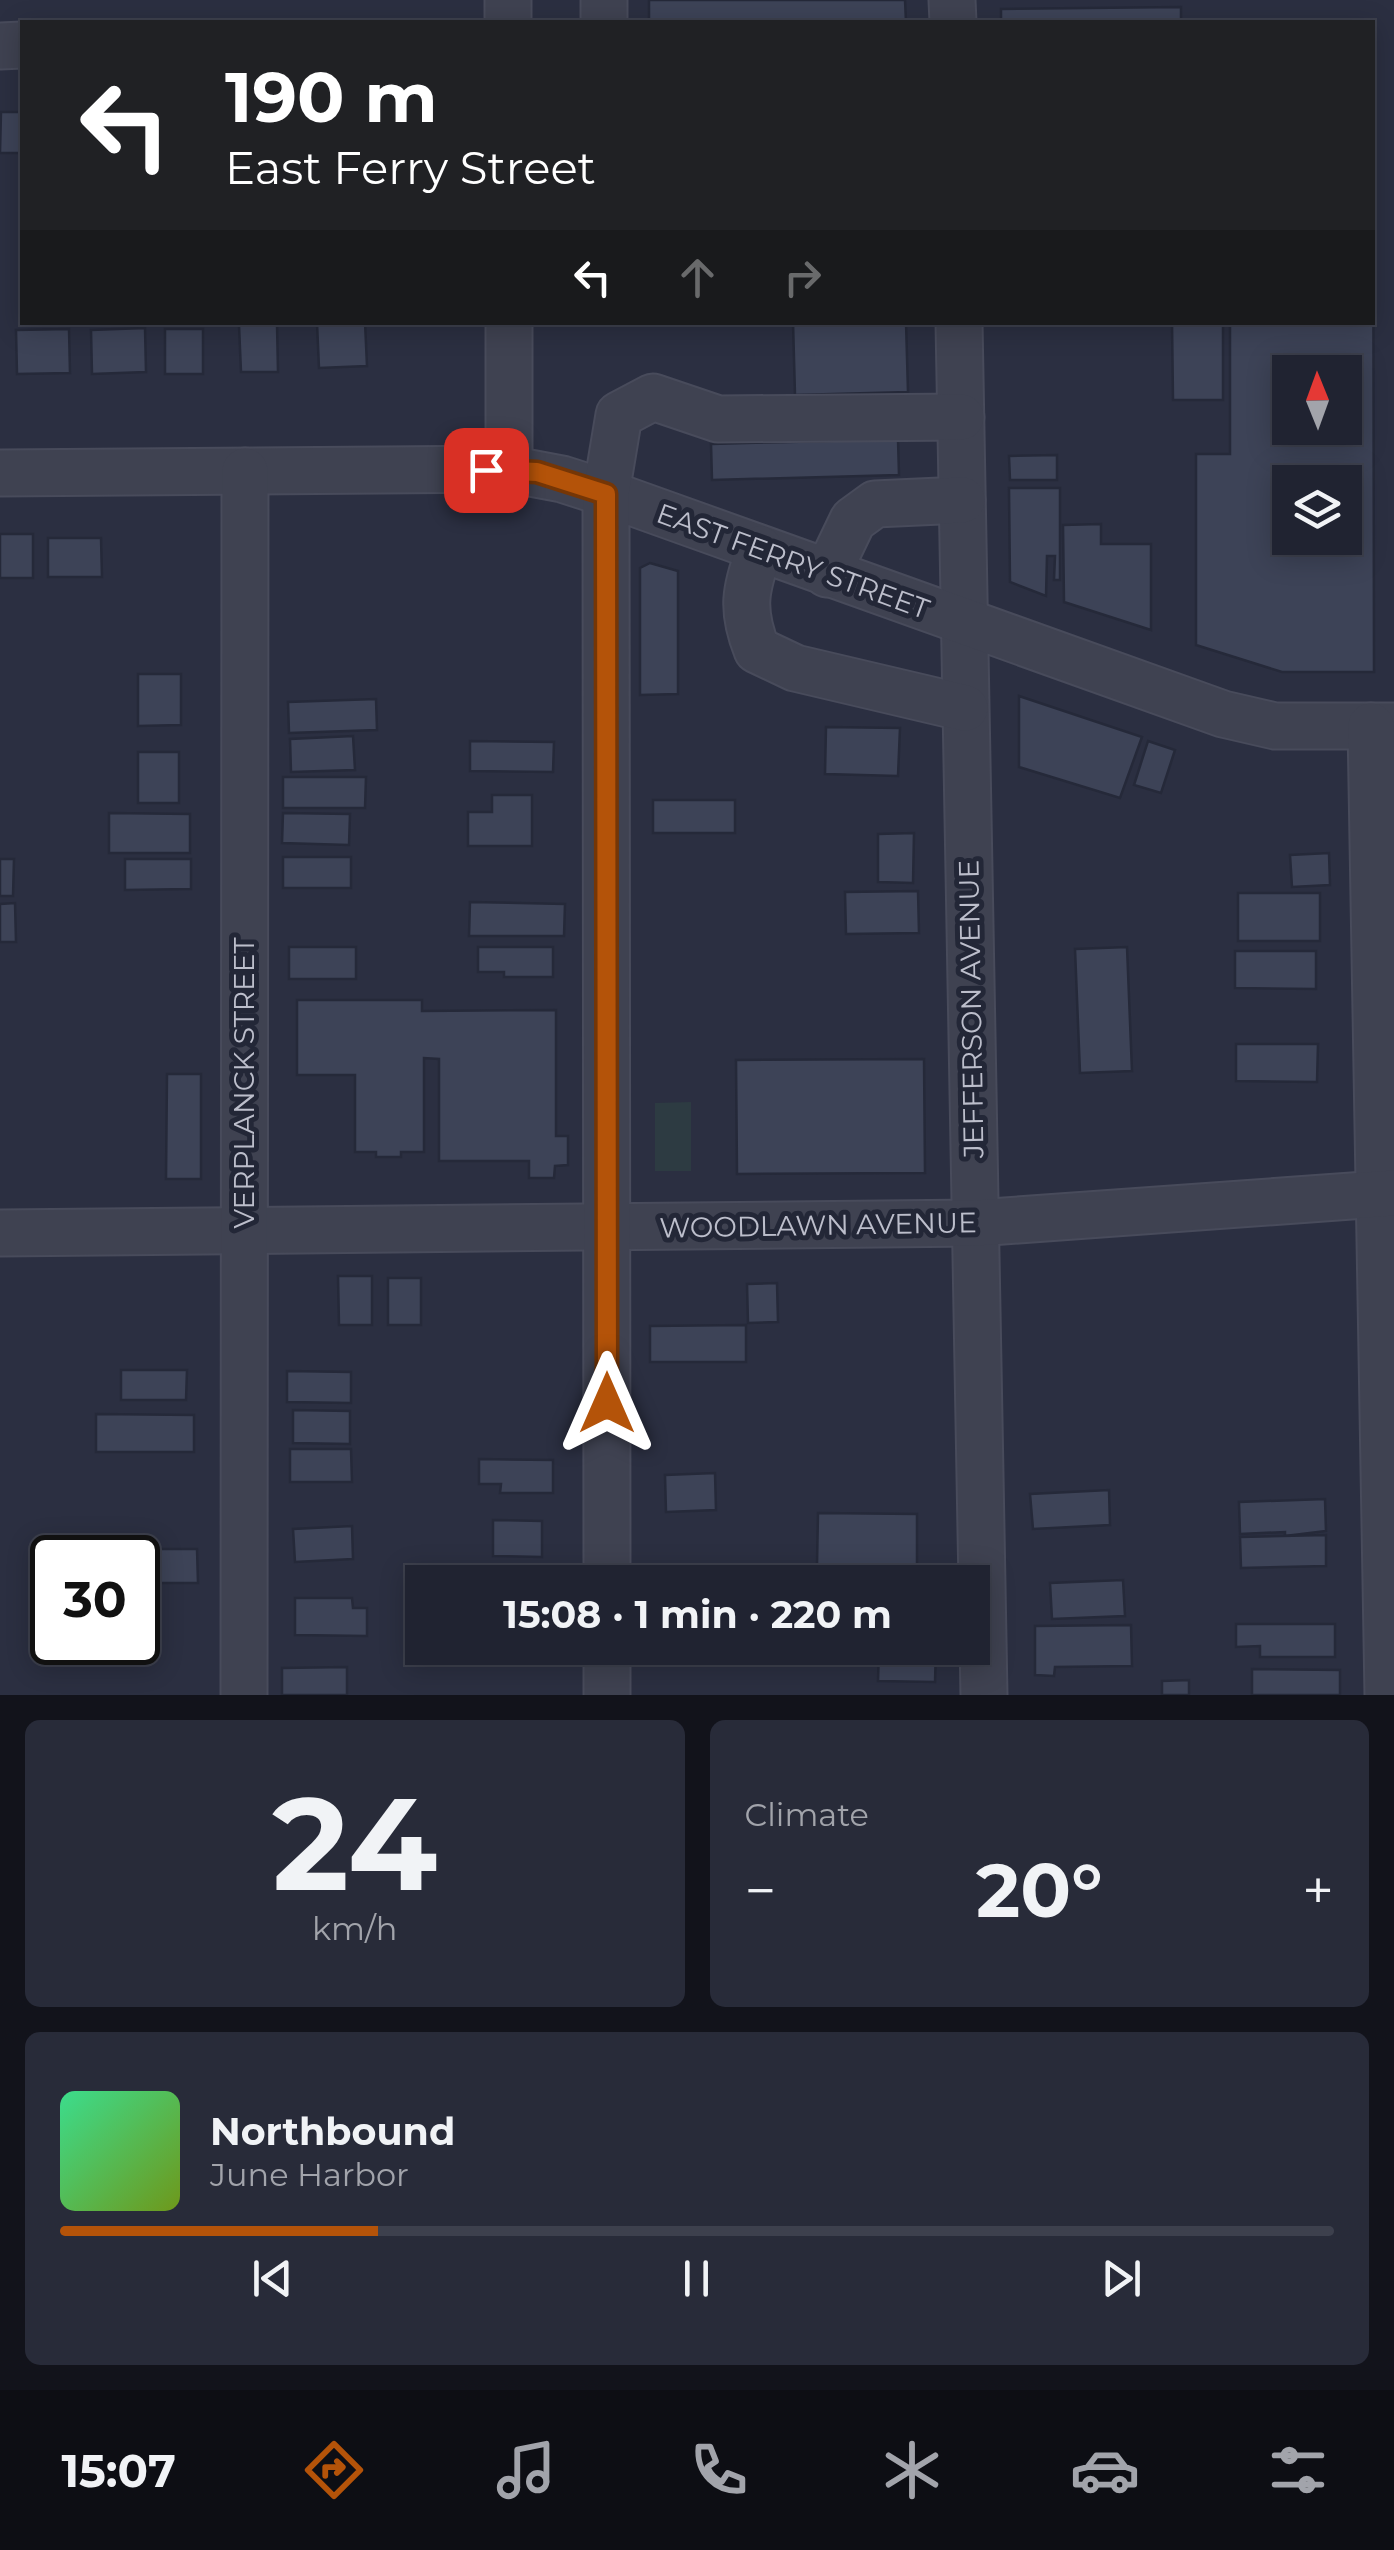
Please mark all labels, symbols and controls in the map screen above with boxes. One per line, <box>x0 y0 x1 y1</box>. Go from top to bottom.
text: 190 m <box>225 54 438 140</box>
icon: left <box>60 60 190 190</box>
text: East Ferry Street <box>225 140 596 195</box>
icon: left <box>565 250 620 305</box>
icon: ahead <box>670 250 725 305</box>
icon: right <box>775 250 830 305</box>
north arrow <box>1272 355 1362 445</box>
map controls <box>1272 355 1362 555</box>
pin <box>444 428 529 513</box>
icon: arrive <box>459 443 514 498</box>
button: layers <box>1272 465 1362 555</box>
street label: EAST FERRY STREET <box>652 496 934 626</box>
street label: JEFFERSON AVENUE <box>951 859 991 1160</box>
street label: VERPLANCK STREET <box>227 937 261 1229</box>
street label: WOODLAWN AVENUE <box>659 1205 977 1245</box>
position arrow <box>555 1351 659 1455</box>
speed limit sign: 30 <box>30 1535 160 1665</box>
text: 15:08 · 1 min · 220 m <box>503 1591 892 1638</box>
text: 24 <box>272 1764 437 1923</box>
text: Climate <box>745 1795 869 1834</box>
text: 20° <box>976 1844 1103 1936</box>
text: − <box>745 1857 776 1924</box>
text: + <box>1302 1857 1334 1924</box>
text: km/h <box>312 1909 397 1948</box>
text: Northbound <box>210 2108 455 2155</box>
text: June Harbor <box>210 2155 409 2194</box>
icon: previous <box>245 2251 300 2306</box>
icon: pause <box>669 2251 724 2306</box>
icon: next <box>1094 2251 1149 2306</box>
icon: directions <box>299 2435 369 2505</box>
icon: music <box>491 2435 561 2505</box>
icon: phone <box>684 2435 754 2505</box>
icon: climate <box>877 2435 947 2505</box>
icon: car <box>1070 2435 1140 2505</box>
icon: filters <box>1263 2435 1333 2505</box>
text: 15:07 <box>61 2443 176 2498</box>

